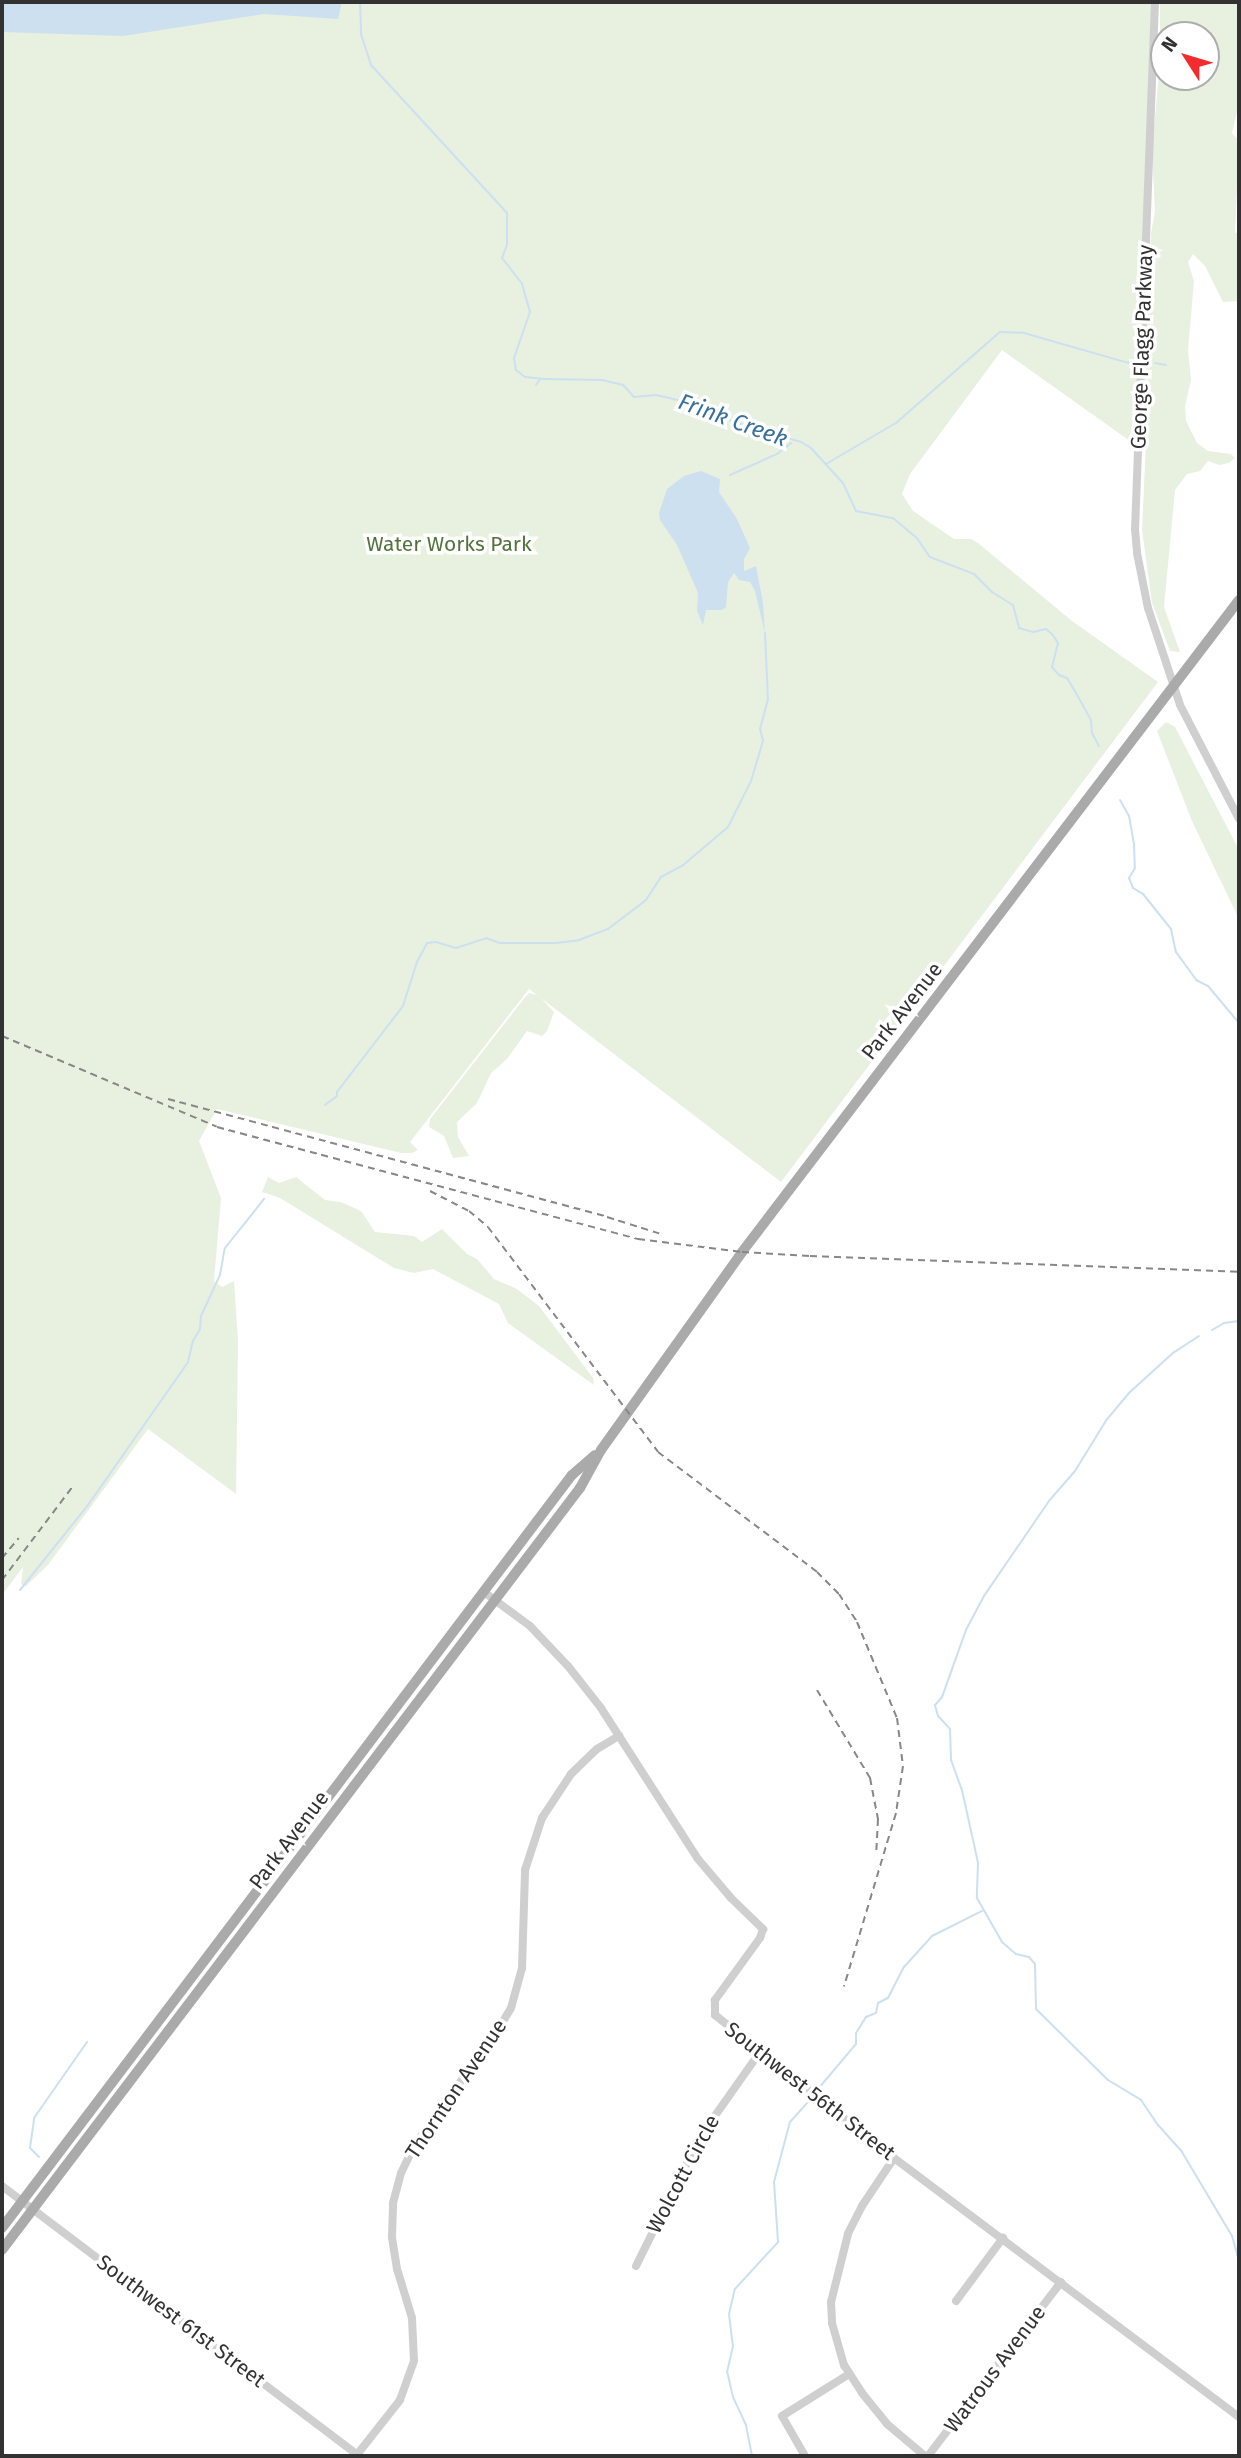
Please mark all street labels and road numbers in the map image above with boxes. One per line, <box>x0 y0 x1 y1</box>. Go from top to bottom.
street label: George Flagg Parkway <box>1126 244 1158 450</box>
street label: Park Avenue <box>856 957 948 1065</box>
street label: Park Avenue <box>244 1786 334 1894</box>
street label: Thornton Avenue <box>400 2014 512 2164</box>
street label: Southwest 56th Street <box>720 2017 900 2165</box>
street label: Wolcott Circle <box>641 2110 725 2238</box>
street label: Southwest 61st Street <box>92 2249 270 2393</box>
street label: Watrous Avenue <box>939 2300 1051 2438</box>

